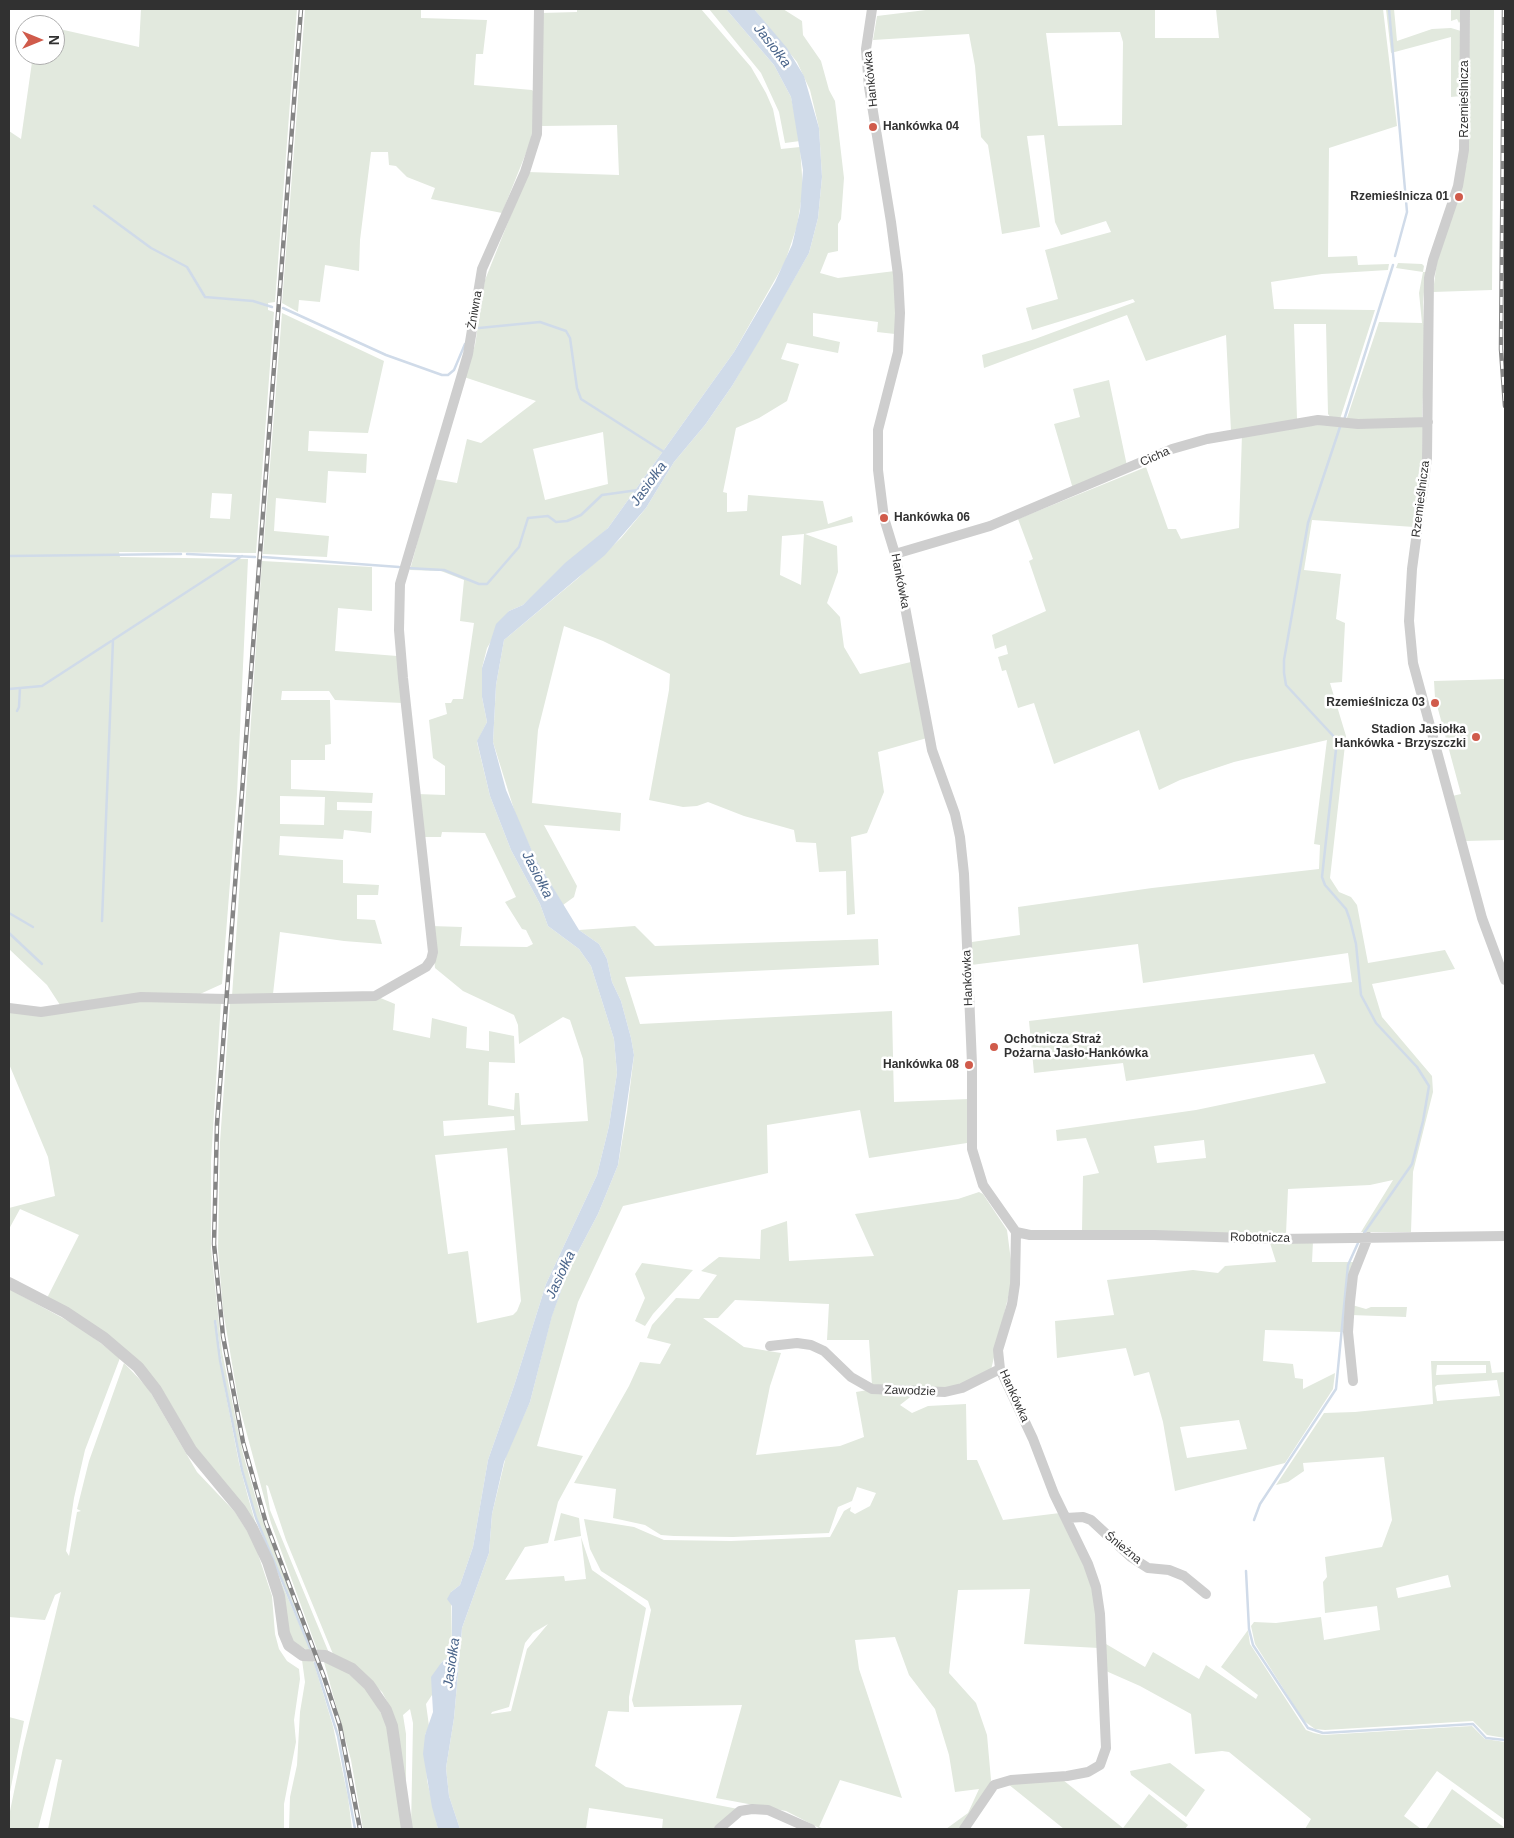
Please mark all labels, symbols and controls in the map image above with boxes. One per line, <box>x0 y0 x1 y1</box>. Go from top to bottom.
north arrow <box>15 15 65 65</box>
water label: Jasiołka <box>750 21 794 71</box>
text: N <box>46 35 62 45</box>
street label: Hankówka <box>861 50 881 108</box>
street label: Rzemieślnicza <box>1458 60 1472 138</box>
place label: Hankówka 04 <box>883 120 959 134</box>
marker: Hankówka 04 <box>867 121 879 133</box>
place label: Rzemieślnicza 01 <box>1350 190 1449 204</box>
marker: Rzemieślnicza 01 <box>1453 191 1465 203</box>
street label: Żniwna <box>465 290 485 330</box>
street label: Cicha <box>1138 444 1172 470</box>
water label: Jasiołka <box>627 459 671 509</box>
street label: Rzemieślnicza <box>1409 460 1433 538</box>
place label: Hankówka 06 <box>894 511 970 525</box>
marker: Hankówka 06 <box>878 512 890 524</box>
street label: Hankówka <box>888 552 912 610</box>
place label: Rzemieślnicza 03 <box>1326 696 1425 710</box>
marker: Rzemieślnicza 03 <box>1429 697 1441 709</box>
place label: Stadion Jasiołka Hankówka - Brzyszczki <box>1335 723 1466 751</box>
marker: Stadion Jasiołka Hankówka - Brzyszczki <box>1470 731 1482 743</box>
water label: Jasiołka <box>518 849 556 901</box>
street label: Hankówka <box>960 950 976 1006</box>
place label: Ochotnicza Straż Pożarna Jasło-Hankówka <box>1004 1033 1148 1061</box>
marker: Ochotnicza Straż Pożarna Jasło-Hankówka <box>988 1041 1000 1053</box>
place label: Hankówka 08 <box>883 1058 959 1072</box>
marker: Hankówka 08 <box>963 1059 975 1071</box>
street label: Robotnicza <box>1230 1230 1290 1246</box>
water label: Jasiołka <box>543 1249 579 1301</box>
street label: Hankówka <box>996 1367 1032 1425</box>
street label: Zawodzie <box>884 1383 936 1399</box>
street label: Śnieżna <box>1102 1529 1144 1567</box>
water label: Jasiołka <box>440 1637 464 1689</box>

